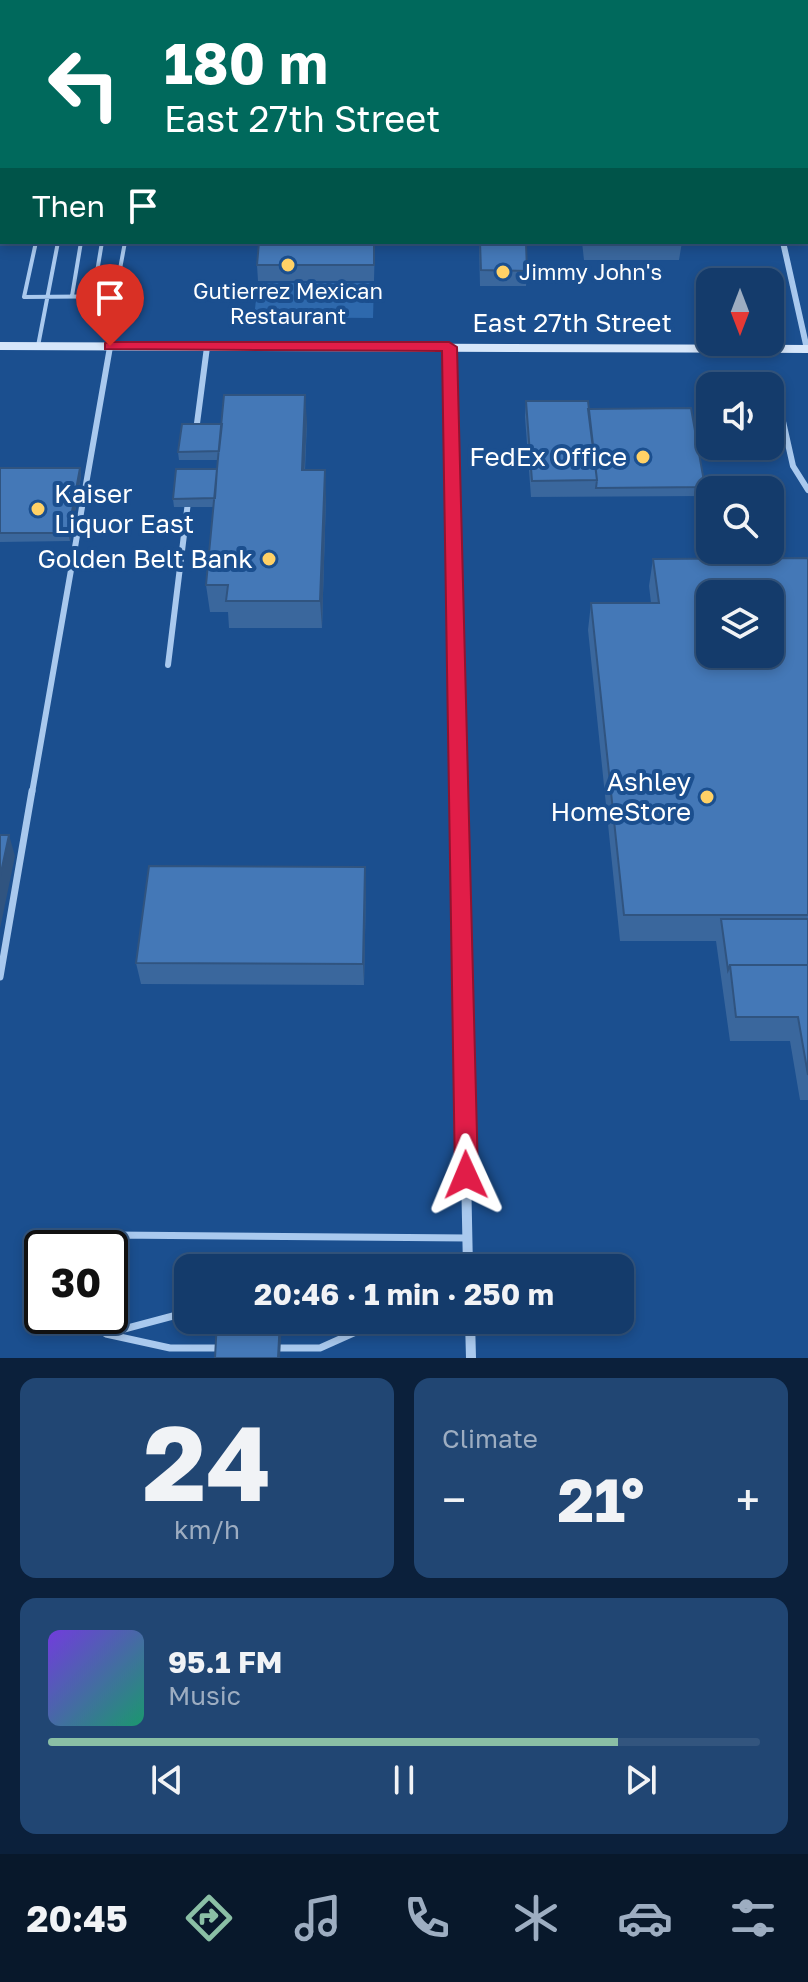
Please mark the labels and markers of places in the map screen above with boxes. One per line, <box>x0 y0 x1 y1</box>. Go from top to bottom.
marker: Gutierrez Mexican Restaurant <box>279 256 297 274</box>
place label: Jimmy John's <box>519 258 662 285</box>
marker: Jimmy John's <box>494 263 512 281</box>
pin <box>76 264 144 346</box>
place label: Gutierrez Mexican Restaurant <box>193 277 383 329</box>
place label: FedEx Office <box>469 441 627 472</box>
marker: FedEx Office <box>634 448 652 466</box>
place label: Kaiser Liquor East <box>54 478 194 539</box>
marker: Kaiser Liquor East <box>29 500 47 518</box>
place label: Golden Belt Bank <box>37 543 253 574</box>
marker: Golden Belt Bank <box>260 550 278 568</box>
place label: Ashley HomeStore <box>550 766 691 827</box>
marker: Ashley HomeStore <box>698 788 716 806</box>

